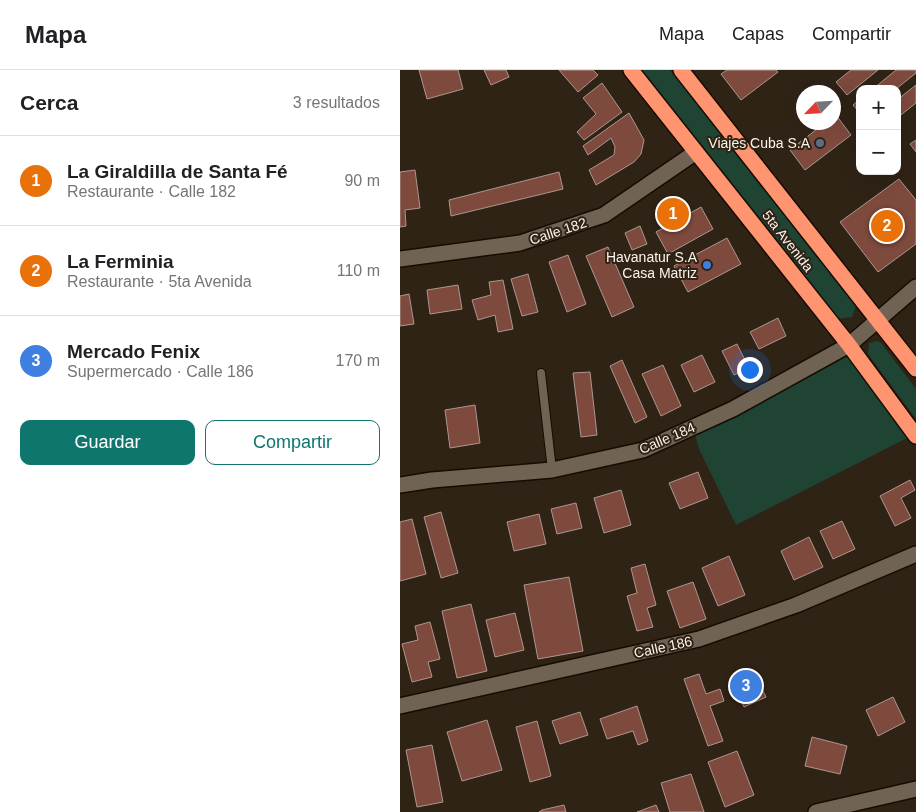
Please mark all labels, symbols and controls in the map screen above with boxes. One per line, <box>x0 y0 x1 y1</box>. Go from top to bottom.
text: Mapa <box>25 21 86 48</box>
text: Mapa <box>659 24 704 44</box>
text: Capas <box>732 24 784 44</box>
text: Compartir <box>812 24 891 44</box>
north arrow <box>796 85 841 130</box>
map controls <box>856 85 901 175</box>
button: + <box>856 85 901 130</box>
text: Cerca <box>20 91 78 114</box>
text: 3 resultados <box>293 94 380 111</box>
button: − <box>856 130 901 175</box>
place label: Viajes Cuba S.A <box>708 135 811 151</box>
marker: Viajes Cuba S.A <box>814 137 826 149</box>
text: La Giraldilla de Santa Fé <box>67 161 288 182</box>
text: 1 <box>32 172 40 189</box>
text: 90 m <box>344 172 380 189</box>
text: Restaurante · Calle 182 <box>67 183 236 200</box>
pin: 1 <box>657 195 689 233</box>
street label: 5ta Avenida <box>759 207 817 275</box>
pin: 2 <box>871 207 903 245</box>
street label: Calle 182 <box>527 214 589 248</box>
place label: Havanatur S.A Casa Matriz <box>606 249 698 281</box>
text: La Ferminia <box>67 251 174 272</box>
marker: Havanatur S.A Casa Matriz <box>701 259 713 271</box>
text: 2 <box>32 262 40 279</box>
text: 110 m <box>337 262 380 279</box>
text: Restaurante · 5ta Avenida <box>67 273 252 290</box>
text: Mercado Fenix <box>67 341 200 362</box>
text: 3 <box>32 352 40 369</box>
text: 170 m <box>336 352 380 369</box>
your location <box>737 357 763 383</box>
text: Supermercado · Calle 186 <box>67 363 254 380</box>
street label: Calle 184 <box>637 419 698 457</box>
button: Guardar <box>20 420 195 465</box>
button: Compartir <box>205 420 380 465</box>
street label: Calle 186 <box>632 633 694 661</box>
pin: 3 <box>730 667 762 705</box>

